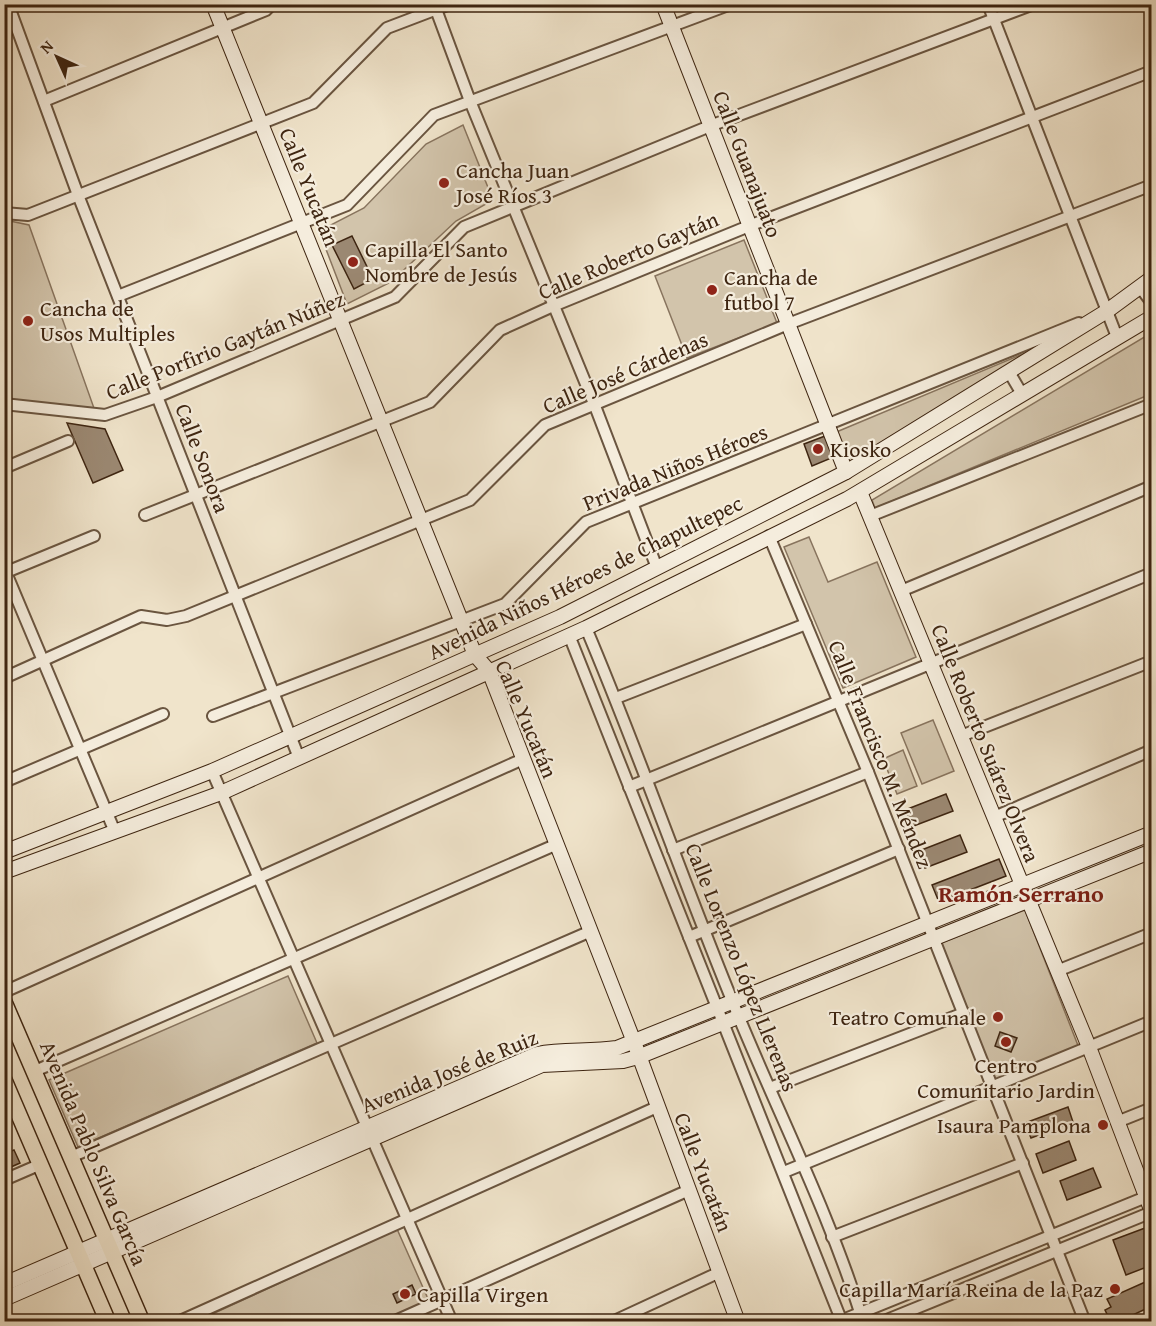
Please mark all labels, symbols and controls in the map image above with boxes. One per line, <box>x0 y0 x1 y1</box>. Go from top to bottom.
north arrow <box>27 27 87 87</box>
text: N <box>34 34 59 59</box>
street label: Calle Guanajuato <box>705 86 791 242</box>
street label: Calle Yucatán <box>272 123 349 252</box>
place label: Cancha Juan José Ríos 3 <box>453 154 570 211</box>
marker: Cancha Juan José Ríos 3 <box>437 176 451 190</box>
street label: Calle Roberto Gaytán <box>533 202 724 307</box>
place label: Capilla El Santo Nombre de Jesús <box>365 233 517 290</box>
marker: Capilla El Santo Nombre de Jesús <box>346 255 360 269</box>
place label: Cancha de futbol 7 <box>724 261 818 318</box>
street label: Calle Porfirio Gaytán Núñez <box>101 282 349 408</box>
marker: Cancha de futbol 7 <box>705 283 719 297</box>
place label: Cancha de Usos Multiples <box>40 292 175 349</box>
marker: Cancha de Usos Multiples <box>21 314 35 328</box>
street label: Calle José Cárdenas <box>537 323 713 421</box>
street label: Calle Sonora <box>168 399 239 518</box>
street label: Privada Niños Héroes <box>578 415 772 519</box>
place label: Kiosko <box>830 433 891 465</box>
marker: Kiosko <box>811 442 825 456</box>
street label: Avenida Niños Héroes de Chapultepec <box>422 487 748 667</box>
street label: Calle Roberto Suárez Olvera <box>923 619 1049 868</box>
street label: Calle Francisco M. Méndez <box>821 635 942 873</box>
street label: Calle Yucatán <box>488 655 567 784</box>
street label: Calle Lorenzo López Llerenas <box>677 838 807 1096</box>
district label: Ramón Serrano <box>938 876 1104 911</box>
place label: Teatro Comunale <box>829 1001 986 1033</box>
marker: Teatro Comunale <box>991 1010 1005 1024</box>
street label: Avenida José de Ruiz <box>356 1021 542 1121</box>
marker: Centro Comunitario Jardin <box>999 1035 1013 1049</box>
street label: Avenida Pablo Silva García <box>32 1036 156 1271</box>
place label: Centro Comunitario Jardin <box>917 1049 1095 1106</box>
street label: Calle Yucatán <box>667 1108 742 1237</box>
place label: Isaura Pamplona <box>937 1109 1092 1141</box>
marker: Isaura Pamplona <box>1096 1118 1110 1132</box>
place label: Capilla María Reina de la Paz <box>839 1273 1103 1305</box>
place label: Capilla Virgen <box>417 1278 549 1310</box>
marker: Capilla María Reina de la Paz <box>1108 1282 1122 1296</box>
marker: Capilla Virgen <box>398 1287 412 1301</box>

